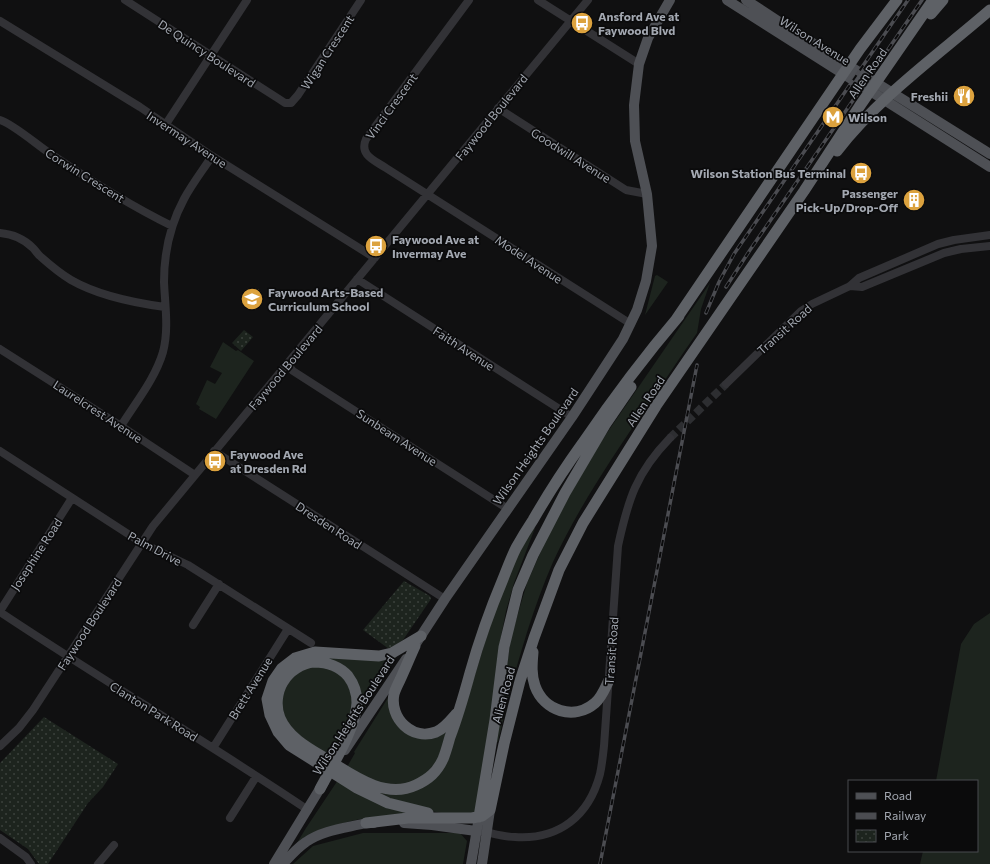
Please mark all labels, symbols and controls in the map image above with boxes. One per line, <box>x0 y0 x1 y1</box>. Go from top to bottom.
place label: Ansford Ave at Faywood Blvd <box>598 9 679 37</box>
bus stop icon: Ansford Ave at Faywood Blvd <box>569 10 595 36</box>
street label: Wigan Crescent <box>298 12 356 92</box>
street label: Wilson Avenue <box>777 13 853 67</box>
street label: De Quincy Boulevard <box>156 16 258 90</box>
street label: Allen Road <box>845 45 889 101</box>
street label: Vinci Crescent <box>362 70 420 142</box>
street label: Faywood Boulevard <box>452 71 530 163</box>
restaurant icon: Freshii <box>951 83 977 109</box>
place label: Freshii <box>911 89 948 103</box>
metro station icon: Wilson <box>820 104 846 130</box>
street label: Invermay Avenue <box>144 108 230 170</box>
place label: Wilson <box>848 110 887 124</box>
street label: Goodwill Avenue <box>529 125 613 185</box>
street label: Corwin Crescent <box>43 145 127 205</box>
bus stop icon: Wilson Station Bus Terminal <box>848 160 874 186</box>
place label: Wilson Station Bus Terminal <box>690 166 846 180</box>
place label: Passenger Pick-Up/Drop-Off <box>796 186 898 214</box>
building icon: Passenger Pick-Up/Drop-Off <box>901 187 927 213</box>
place label: Faywood Ave at Invermay Ave <box>392 232 479 260</box>
street label: Model Avenue <box>493 232 565 286</box>
bus stop icon: Faywood Ave at Invermay Ave <box>363 233 389 259</box>
place label: Faywood Arts-Based Curriculum School <box>268 285 383 313</box>
school or university icon: Faywood Arts-Based Curriculum School <box>239 286 265 312</box>
street label: Transit Road <box>754 301 814 357</box>
street label: Faywood Boulevard <box>245 322 325 412</box>
street label: Faith Avenue <box>431 323 497 373</box>
street label: Allen Road <box>623 373 667 429</box>
street label: Laurelcrest Avenue <box>51 377 145 445</box>
street label: Wilson Heights Boulevard <box>489 385 581 507</box>
street label: Sunbeam Avenue <box>354 406 440 468</box>
place label: Faywood Ave at Dresden Rd <box>230 447 307 475</box>
bus stop icon: Faywood Ave at Dresden Rd <box>202 448 228 474</box>
street label: Dresden Road <box>293 499 365 552</box>
street label: Josephine Road <box>8 515 65 593</box>
street label: Palm Drive <box>126 528 184 568</box>
street label: Faywood Boulevard <box>54 575 124 673</box>
street label: Transit Road <box>602 616 620 686</box>
street label: Wilson Heights Boulevard <box>309 653 397 777</box>
street label: Brett Avenue <box>225 654 275 722</box>
street label: Allen Road <box>489 665 517 725</box>
street label: Clanton Park Road <box>107 678 201 744</box>
legend <box>848 780 978 852</box>
text: Road <box>884 788 912 802</box>
text: Railway <box>884 808 926 822</box>
text: Park <box>884 828 910 842</box>

